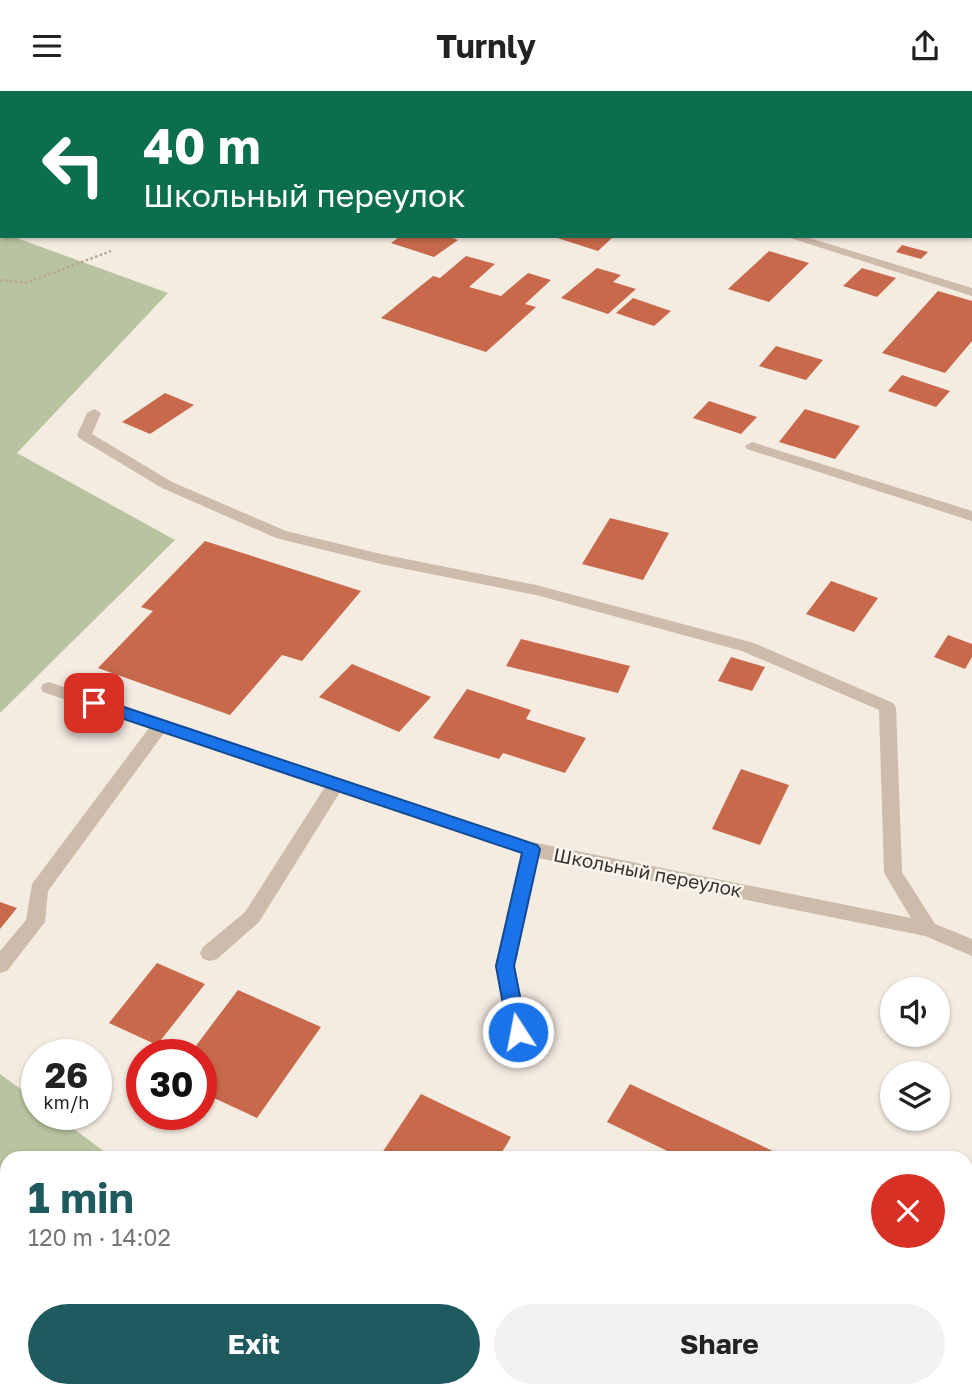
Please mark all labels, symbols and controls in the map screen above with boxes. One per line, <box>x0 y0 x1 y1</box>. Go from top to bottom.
icon: menu <box>28 27 66 65</box>
text: Turnly <box>436 27 536 65</box>
icon: share <box>906 27 944 65</box>
text: 40 m <box>143 116 261 175</box>
icon: left <box>28 119 119 210</box>
text: Школьный переулок <box>143 176 466 214</box>
pin <box>64 673 124 733</box>
icon: arrive <box>75 684 113 722</box>
street label: Школьный переулок <box>552 842 744 902</box>
map controls <box>880 977 950 1131</box>
button: sound <box>880 977 950 1047</box>
position arrow <box>481 995 555 1069</box>
speed limit sign: 30 <box>126 1039 217 1130</box>
text: 26 <box>45 1054 88 1096</box>
button: layers <box>880 1061 950 1131</box>
text: km/h <box>44 1091 89 1113</box>
text: 1 min <box>28 1172 134 1222</box>
button: close <box>871 1174 945 1248</box>
text: 120 m · 14:02 <box>28 1223 171 1251</box>
button: Exit <box>28 1304 480 1384</box>
button: Share <box>494 1304 945 1384</box>

